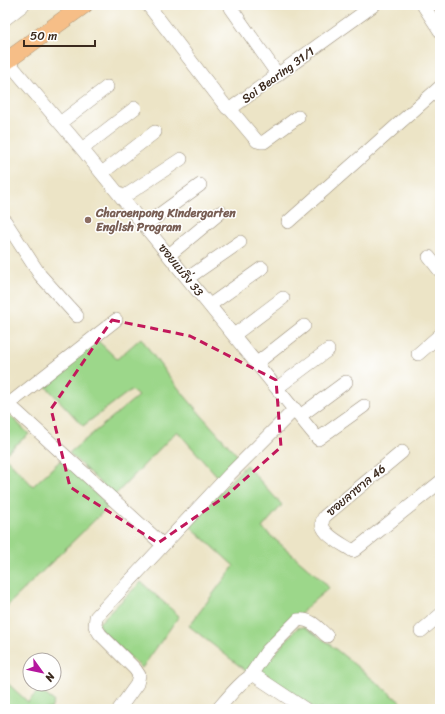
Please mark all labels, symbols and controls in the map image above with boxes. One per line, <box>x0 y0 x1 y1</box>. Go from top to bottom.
scale bar <box>24 22 95 48</box>
text: 50 m <box>30 25 57 47</box>
street label: Soi Bearing 31/1 <box>237 41 319 109</box>
place label: Charoenpong Kindergarten English Program <box>95 202 236 238</box>
marker: Charoenpong Kindergarten English Program <box>83 215 93 225</box>
street label: ซอยแบริ่ง 33 <box>153 239 210 302</box>
street label: ซอยลาซาล 46 <box>321 458 391 522</box>
north arrow <box>22 652 62 692</box>
text: N <box>40 668 61 686</box>

